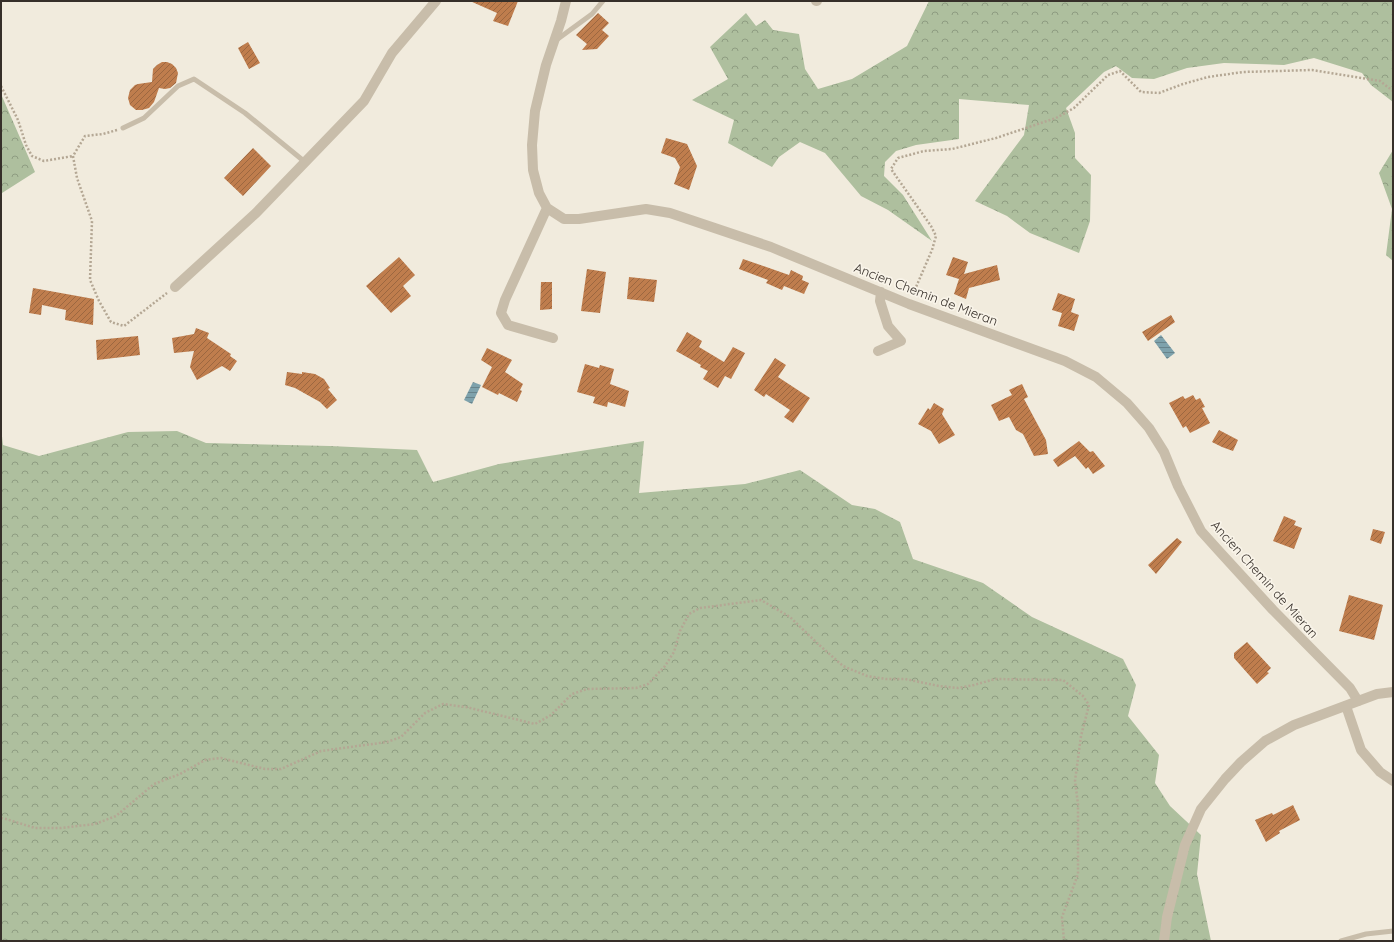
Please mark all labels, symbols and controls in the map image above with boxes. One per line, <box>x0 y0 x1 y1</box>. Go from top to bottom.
street label: Ancien Chemin de Mieran <box>852 259 1000 329</box>
street label: Ancien Chemin de Mieran <box>1208 517 1322 641</box>

